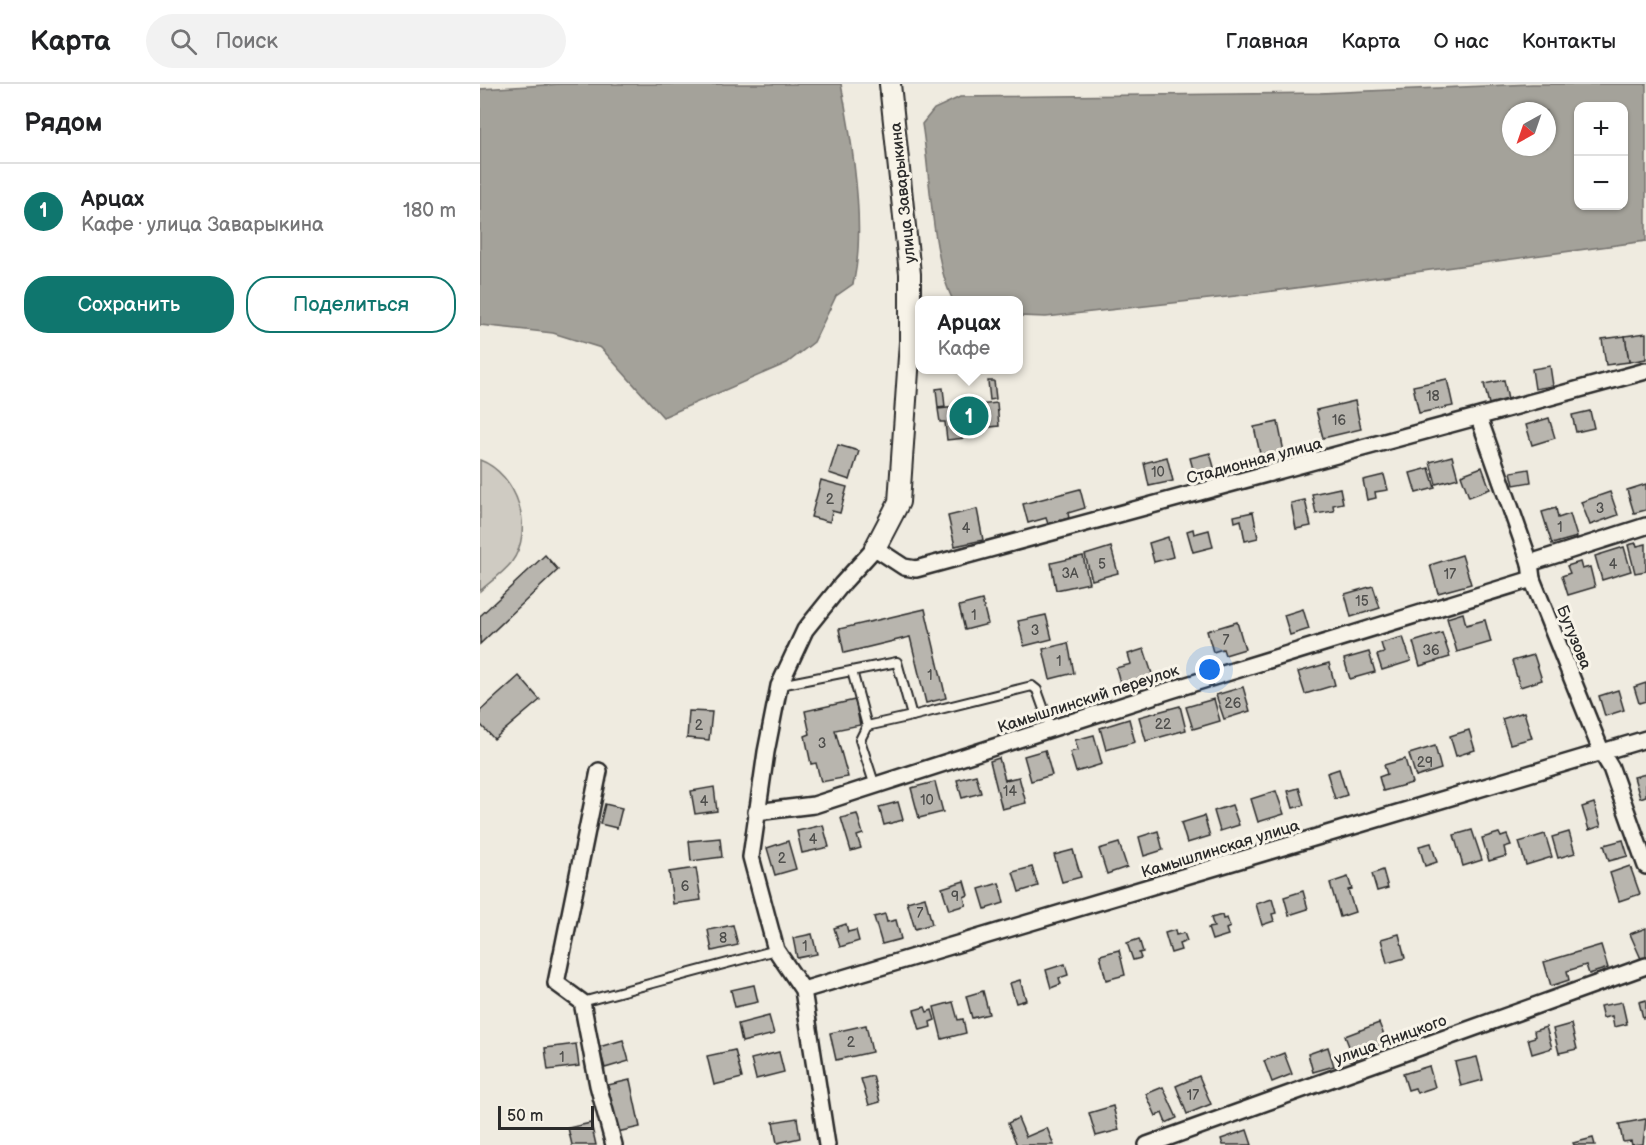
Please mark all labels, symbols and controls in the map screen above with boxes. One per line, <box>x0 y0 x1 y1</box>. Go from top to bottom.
search box <box>146 14 566 68</box>
text: Карта <box>30 25 110 58</box>
icon: search <box>167 25 200 58</box>
text: Поиск <box>215 28 278 55</box>
text: Главная <box>1225 29 1308 54</box>
text: Карта <box>1341 29 1400 54</box>
text: О нас <box>1433 29 1489 54</box>
text: Контакты <box>1522 29 1616 54</box>
north arrow <box>1502 102 1556 156</box>
map controls <box>1574 102 1628 210</box>
button: + <box>1574 102 1628 156</box>
text: Рядом <box>24 108 102 139</box>
street label: улица Заварыкина <box>887 121 920 264</box>
button: − <box>1574 156 1628 210</box>
text: Арцах <box>81 186 144 213</box>
text: 1 <box>39 199 48 223</box>
text: 180 m <box>403 199 456 223</box>
text: Кафе · улица Заварыкина <box>81 213 324 237</box>
button: Сохранить <box>24 276 234 333</box>
button: Поделиться <box>246 276 456 333</box>
popup <box>915 296 1023 374</box>
text: Арцах <box>938 310 1000 337</box>
text: Кафе <box>938 337 990 361</box>
house number: 18 <box>1426 388 1440 405</box>
pin: 1 <box>950 394 988 438</box>
house number: 16 <box>1332 412 1346 429</box>
street label: Стадионная улица <box>1185 434 1325 489</box>
house number: 10 <box>1151 464 1165 481</box>
house number: 2 <box>826 491 835 508</box>
house number: 3 <box>1596 500 1604 517</box>
house number: 1 <box>1557 519 1563 536</box>
house number: 4 <box>962 520 971 537</box>
house number: 5 <box>1098 556 1106 573</box>
house number: 4 <box>1609 556 1618 573</box>
house number: 3А <box>1061 565 1079 582</box>
house number: 17 <box>1444 566 1456 583</box>
house number: 15 <box>1355 593 1369 610</box>
street label: Бутузова <box>1552 603 1595 673</box>
house number: 1 <box>971 607 977 624</box>
house number: 3 <box>1031 622 1039 639</box>
house number: 7 <box>1223 632 1230 649</box>
house number: 36 <box>1422 642 1440 659</box>
house number: 1 <box>1056 653 1062 670</box>
your location <box>1195 655 1224 684</box>
street label: Камышлинский переулок <box>995 661 1182 738</box>
house number: 1 <box>927 667 933 684</box>
house number: 26 <box>1225 695 1242 712</box>
house number: 22 <box>1155 716 1172 733</box>
house number: 2 <box>695 717 704 734</box>
house number: 3 <box>818 735 826 752</box>
house number: 29 <box>1417 754 1433 771</box>
house number: 14 <box>1003 783 1017 800</box>
house number: 10 <box>920 792 934 809</box>
house number: 4 <box>700 793 709 810</box>
street label: Камышлинская улица <box>1139 816 1302 883</box>
house number: 4 <box>809 831 818 848</box>
house number: 2 <box>778 850 787 867</box>
house number: 6 <box>681 878 690 895</box>
house number: 9 <box>951 888 959 905</box>
house number: 7 <box>917 905 924 922</box>
house number: 8 <box>719 930 727 947</box>
house number: 1 <box>802 938 808 955</box>
street label: улица Яницкого <box>1332 1011 1449 1070</box>
house number: 2 <box>847 1034 856 1051</box>
house number: 1 <box>559 1049 565 1066</box>
house number: 17 <box>1187 1087 1199 1104</box>
scale bar <box>498 1103 594 1130</box>
text: 50 m <box>507 1107 543 1126</box>

